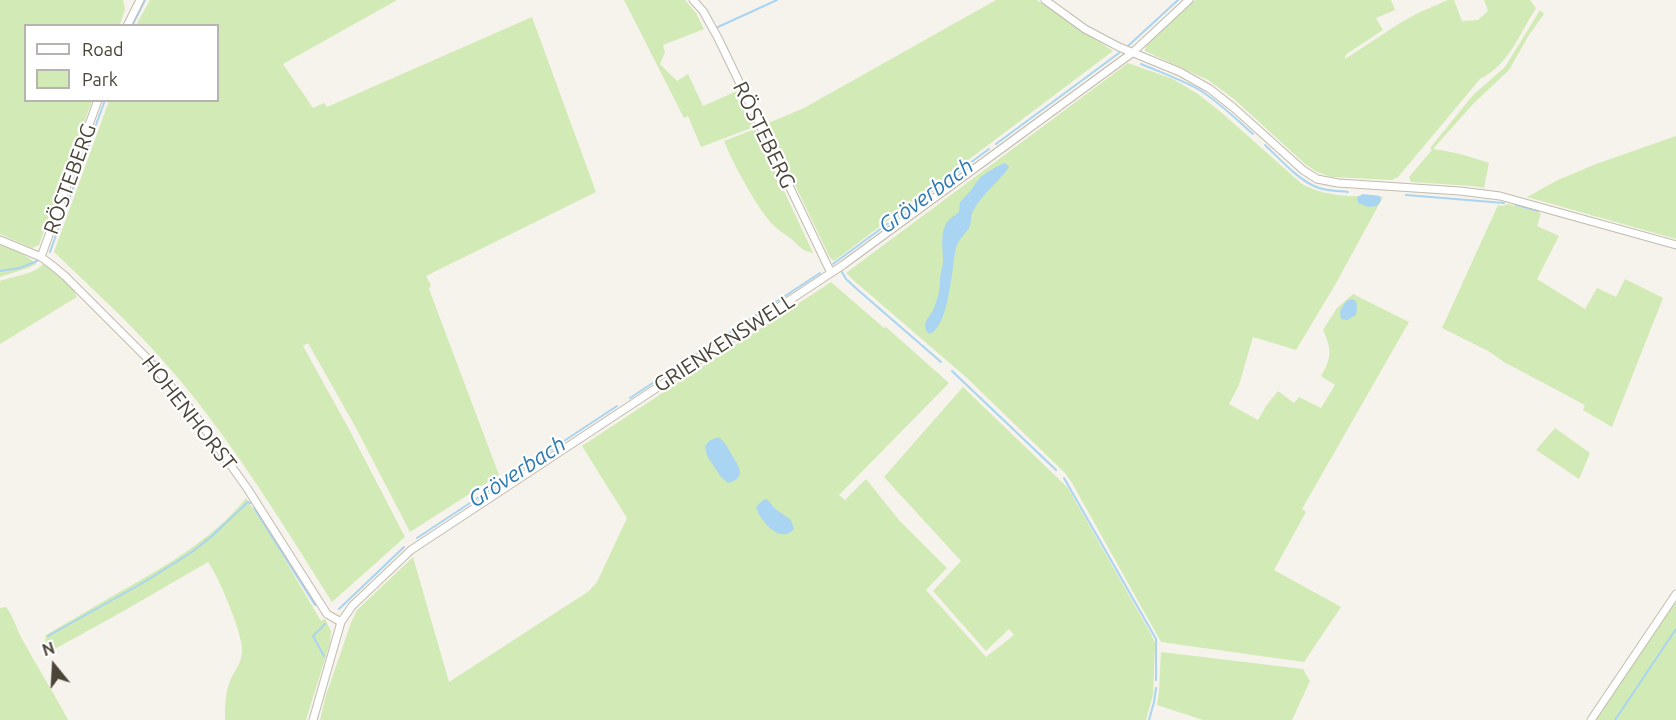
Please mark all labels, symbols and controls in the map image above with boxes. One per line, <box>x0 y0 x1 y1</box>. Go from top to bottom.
legend <box>24 24 219 102</box>
text: Road <box>82 39 124 59</box>
text: Park <box>82 69 118 89</box>
street label: RÖSTEBERG <box>727 77 801 193</box>
street label: RÖSTEBERG <box>38 120 102 238</box>
water label: Gröverbach <box>873 153 979 239</box>
street label: GRIENKENSWELL <box>649 288 799 398</box>
street label: HOHENHORST <box>136 350 242 476</box>
water label: Gröverbach <box>463 431 571 513</box>
north arrow <box>24 636 84 696</box>
text: N <box>40 638 57 659</box>

